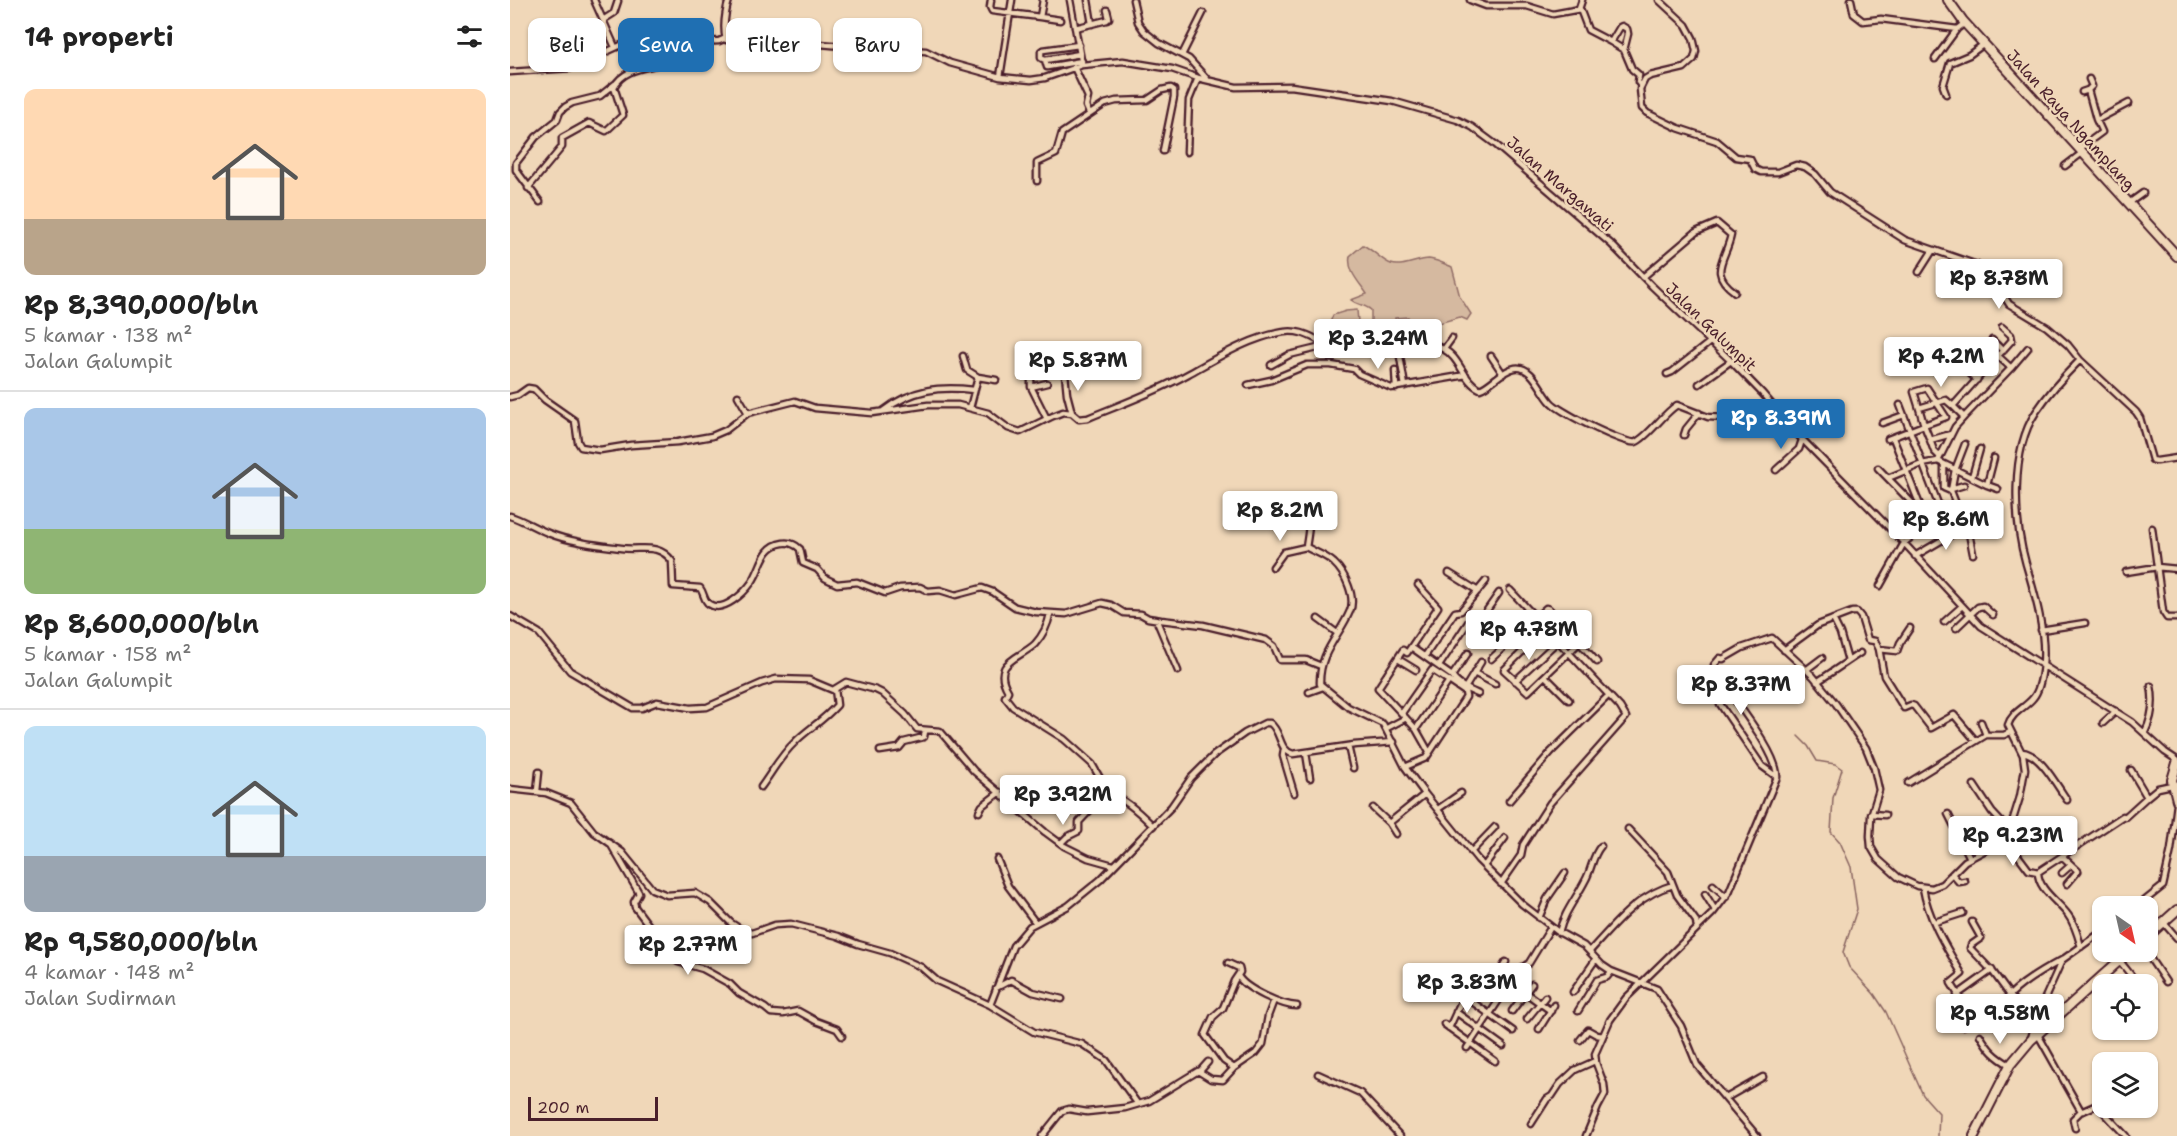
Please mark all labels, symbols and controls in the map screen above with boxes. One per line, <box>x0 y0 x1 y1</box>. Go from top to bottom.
chip: Beli <box>528 18 606 72</box>
chip: Sewa <box>618 18 714 72</box>
chip: Filter <box>726 18 821 72</box>
chip: Baru <box>833 18 922 72</box>
text: 14 properti <box>24 19 174 54</box>
icon: filters <box>453 20 486 53</box>
street label: Jalan Raya Ngamplang <box>2002 45 2140 195</box>
icon: home <box>201 128 309 236</box>
street label: Jalan Margawati <box>1502 132 1618 236</box>
pin: Rp 8.78M <box>1937 259 2061 310</box>
text: Rp 8.78M <box>1950 265 2048 291</box>
street label: Jalan Galumpit <box>1661 278 1761 376</box>
text: Rp 8,390,000/bln <box>24 287 258 322</box>
pin: Rp 3.24M <box>1316 319 1440 370</box>
text: 5 kamar · 138 m² <box>24 322 193 348</box>
text: Rp 3.24M <box>1328 325 1428 351</box>
pin: Rp 4.2M <box>1886 337 1996 388</box>
pin: Rp 5.87M <box>1016 341 1140 392</box>
text: Rp 4.2M <box>1898 343 1984 369</box>
text: Rp 5.87M <box>1029 347 1127 373</box>
text: Jalan Galumpit <box>24 348 173 374</box>
pin: Rp 8.39M <box>1719 399 1843 450</box>
text: Rp 8.39M <box>1731 405 1831 431</box>
icon: home <box>201 447 309 555</box>
pin: Rp 8.2M <box>1225 491 1335 542</box>
text: Rp 8.2M <box>1237 497 1323 523</box>
pin: Rp 8.6M <box>1891 500 2001 551</box>
text: Rp 8.6M <box>1903 506 1989 532</box>
text: Rp 8,600,000/bln <box>24 606 259 641</box>
pin: Rp 4.78M <box>1467 610 1591 661</box>
text: Rp 4.78M <box>1480 616 1578 642</box>
text: 5 kamar · 158 m² <box>24 641 192 667</box>
pin: Rp 8.37M <box>1679 665 1803 716</box>
text: Jalan Galumpit <box>24 667 173 693</box>
text: Rp 8.37M <box>1691 671 1791 697</box>
icon: home <box>201 765 309 873</box>
pin: Rp 3.92M <box>1001 775 1125 826</box>
text: Rp 3.92M <box>1014 781 1112 807</box>
pin: Rp 9.23M <box>1951 816 2075 867</box>
text: Rp 9.23M <box>1962 822 2064 848</box>
north arrow <box>2092 896 2158 962</box>
map controls <box>2092 896 2158 1118</box>
text: Rp 9,580,000/bln <box>24 924 258 959</box>
pin: Rp 2.77M <box>626 925 750 976</box>
text: Rp 2.77M <box>639 931 737 957</box>
text: 4 kamar · 148 m² <box>24 959 194 985</box>
pin: Rp 3.83M <box>1405 963 1529 1014</box>
text: Rp 3.83M <box>1417 969 1517 995</box>
button: locate <box>2092 974 2158 1040</box>
text: Jalan Sudirman <box>24 985 176 1011</box>
pin: Rp 9.58M <box>1938 994 2062 1045</box>
text: Rp 9.58M <box>1950 1000 2050 1026</box>
button: layers <box>2092 1052 2158 1118</box>
scale bar <box>528 1094 658 1122</box>
text: 200 m <box>537 1097 589 1118</box>

